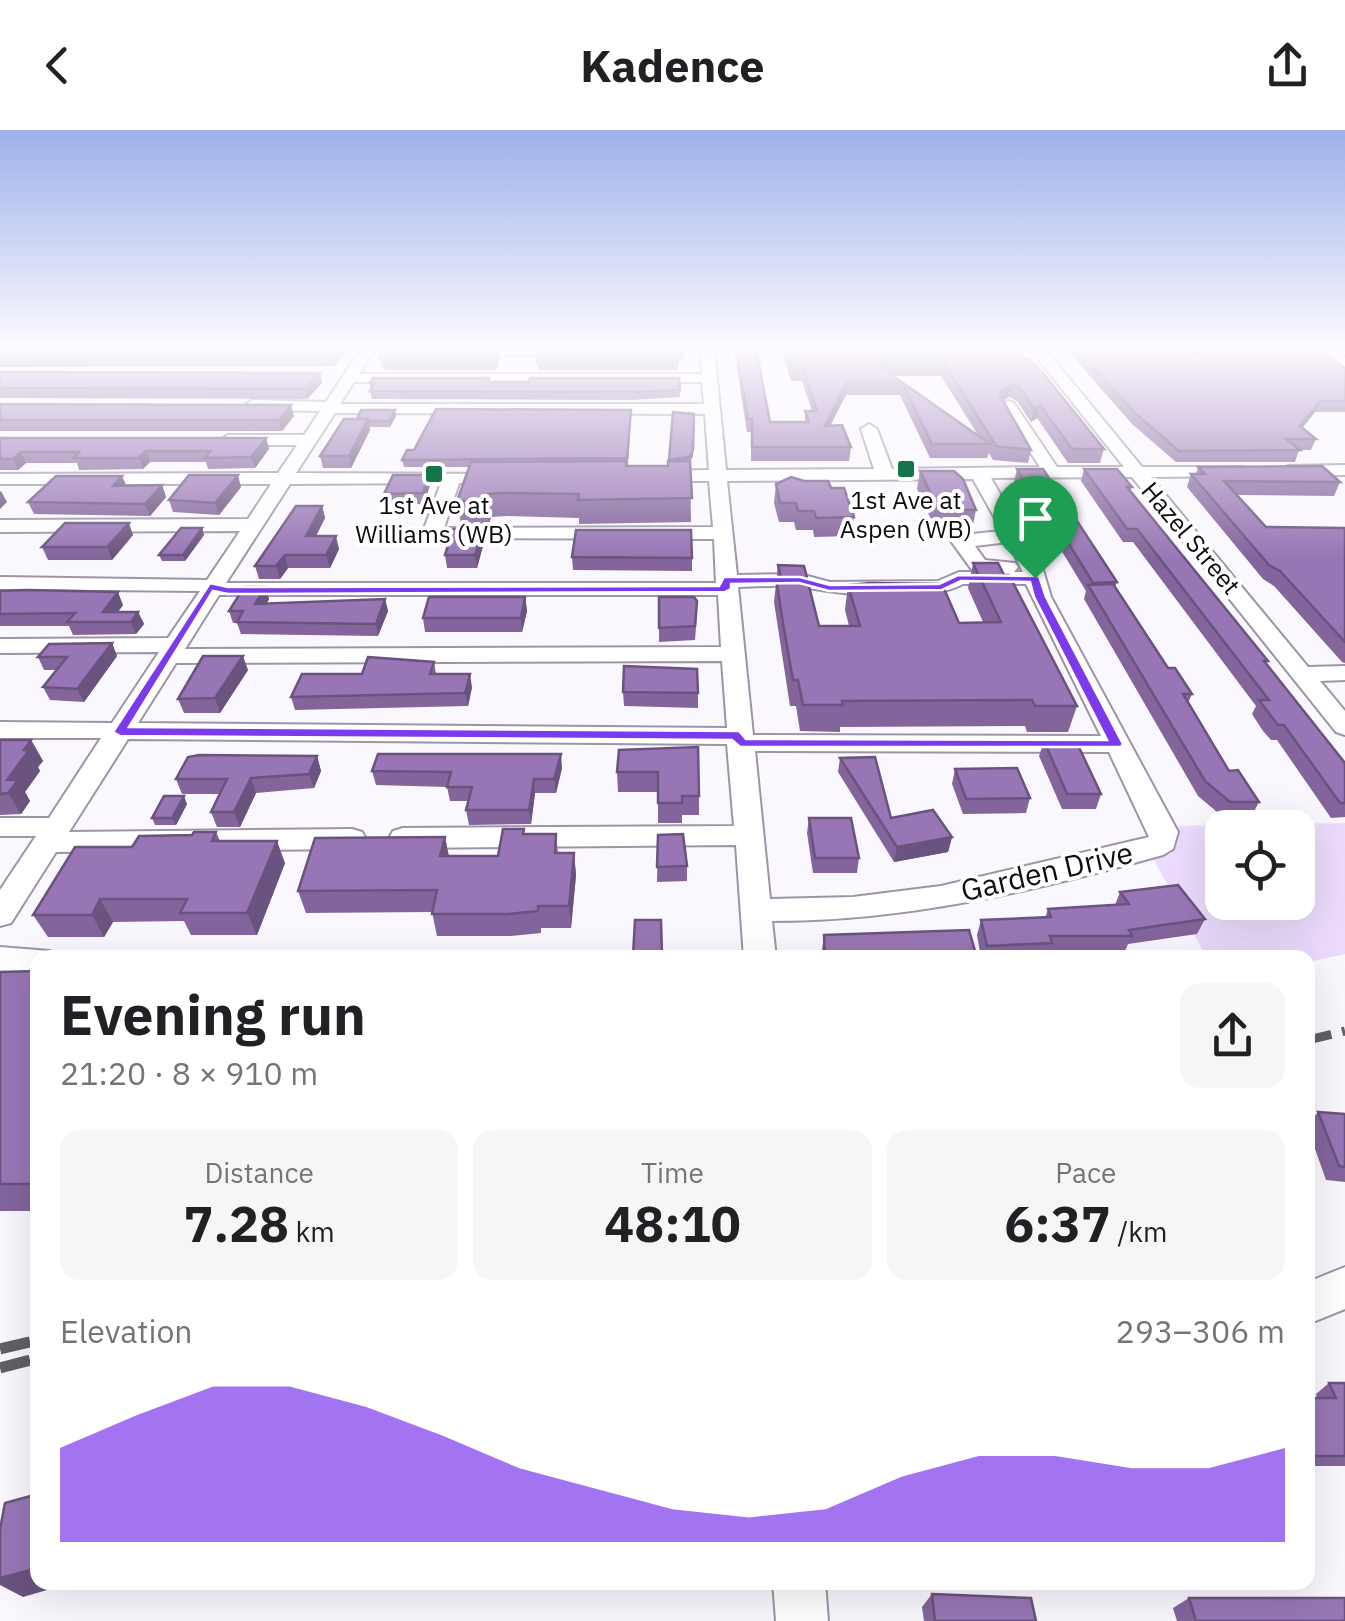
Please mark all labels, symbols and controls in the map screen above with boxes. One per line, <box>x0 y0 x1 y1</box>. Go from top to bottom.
text: Kadence <box>580 36 765 94</box>
icon: back <box>30 38 85 93</box>
icon: share <box>1260 38 1315 93</box>
marker: 1st Ave at Aspen (WB) <box>895 458 917 480</box>
marker: 1st Ave at Williams (WB) <box>423 463 445 485</box>
street label: Hazel Street <box>1135 474 1248 601</box>
pin <box>993 476 1078 579</box>
place label: 1st Ave at Aspen (WB) <box>840 483 972 545</box>
place label: 1st Ave at Williams (WB) <box>355 488 513 550</box>
icon: arrive <box>1008 491 1063 546</box>
map controls <box>1205 810 1315 920</box>
button: locate <box>1205 810 1315 920</box>
street label: Garden Drive <box>957 832 1136 909</box>
text: Evening run <box>60 979 366 1050</box>
button: share <box>1180 983 1285 1088</box>
text: 21:20 · 8 × 910 m <box>60 1052 318 1094</box>
text: Distance <box>205 1154 314 1191</box>
text: Time <box>641 1154 704 1191</box>
text: Pace <box>1055 1154 1116 1191</box>
text: 7.28 <box>184 1191 289 1256</box>
text: 48:10 <box>604 1191 741 1256</box>
text: 6:37 <box>1004 1191 1111 1256</box>
text: km <box>289 1213 335 1250</box>
text: /km <box>1111 1213 1167 1250</box>
text: Elevation <box>60 1310 193 1352</box>
text: 293–306 m <box>1115 1310 1285 1352</box>

